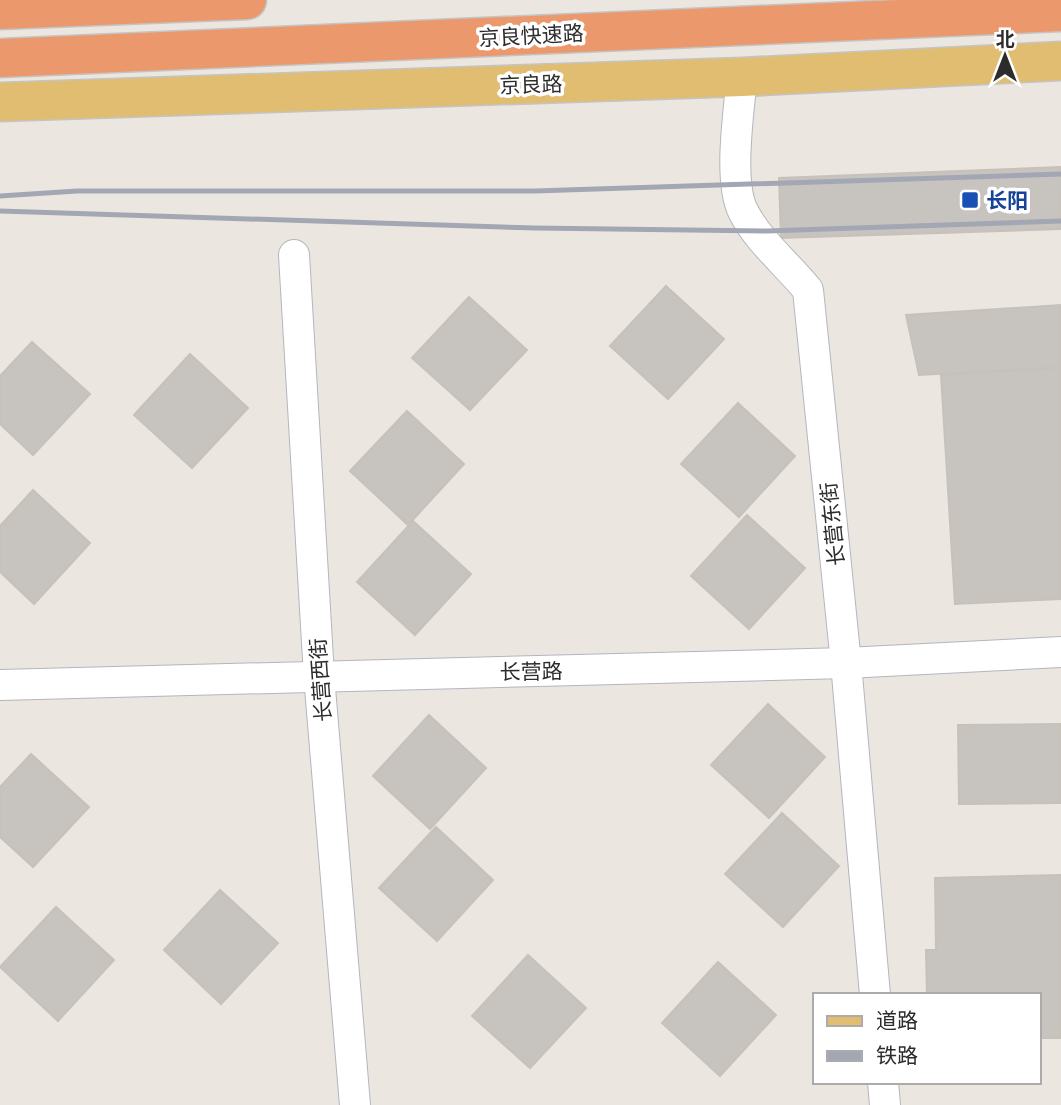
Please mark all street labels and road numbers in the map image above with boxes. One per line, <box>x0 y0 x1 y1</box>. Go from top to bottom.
street label: 京良快速路 <box>478 18 584 52</box>
street label: 京良路 <box>499 69 563 99</box>
street label: 长营东街 <box>814 481 850 567</box>
street label: 长营西街 <box>303 637 337 723</box>
street label: 长营路 <box>499 656 563 686</box>

